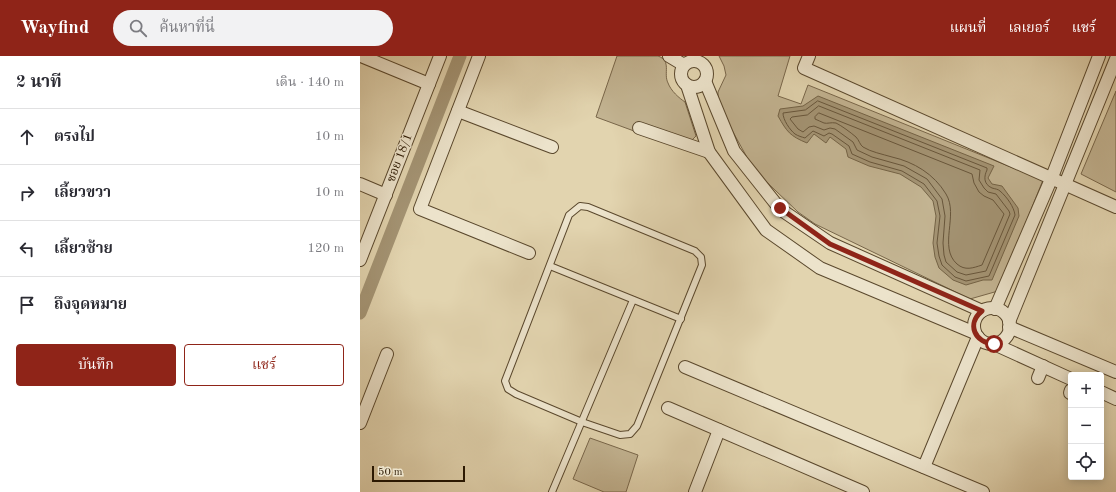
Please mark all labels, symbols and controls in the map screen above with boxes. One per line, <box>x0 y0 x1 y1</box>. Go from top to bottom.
search box <box>113 10 393 46</box>
icon: search <box>127 17 149 39</box>
text: Wayfind <box>20 19 89 38</box>
text: ค้นหาที่นี่ <box>159 21 215 36</box>
text: แผนที่ <box>950 21 986 35</box>
text: เลเยอร์ <box>1008 21 1050 35</box>
text: แชร์ <box>1072 21 1096 35</box>
text: 2 นาที <box>16 74 62 91</box>
text: เดิน · 140 m <box>275 76 344 89</box>
icon: ahead <box>16 126 38 148</box>
text: ตรงไป <box>54 130 95 145</box>
text: 10 m <box>315 130 344 143</box>
street label: ซอย 18/1 <box>385 132 415 184</box>
icon: right <box>16 182 38 204</box>
text: เลี้ยวขวา <box>54 186 111 201</box>
text: 10 m <box>315 186 344 199</box>
route end <box>771 199 789 217</box>
icon: left <box>16 238 38 260</box>
text: เลี้ยวซ้าย <box>54 242 113 257</box>
text: 120 m <box>307 242 344 255</box>
icon: arrive <box>16 294 38 316</box>
text: ถึงจุดหมาย <box>54 298 127 313</box>
route start <box>985 335 1003 353</box>
button: บันทึก <box>16 344 176 386</box>
button: แชร์ <box>184 344 344 386</box>
map controls <box>1068 372 1104 480</box>
button: + <box>1068 372 1104 408</box>
button: − <box>1068 408 1104 444</box>
button: locate <box>1068 444 1104 480</box>
scale bar <box>372 464 465 483</box>
text: 50 m <box>378 467 403 478</box>

